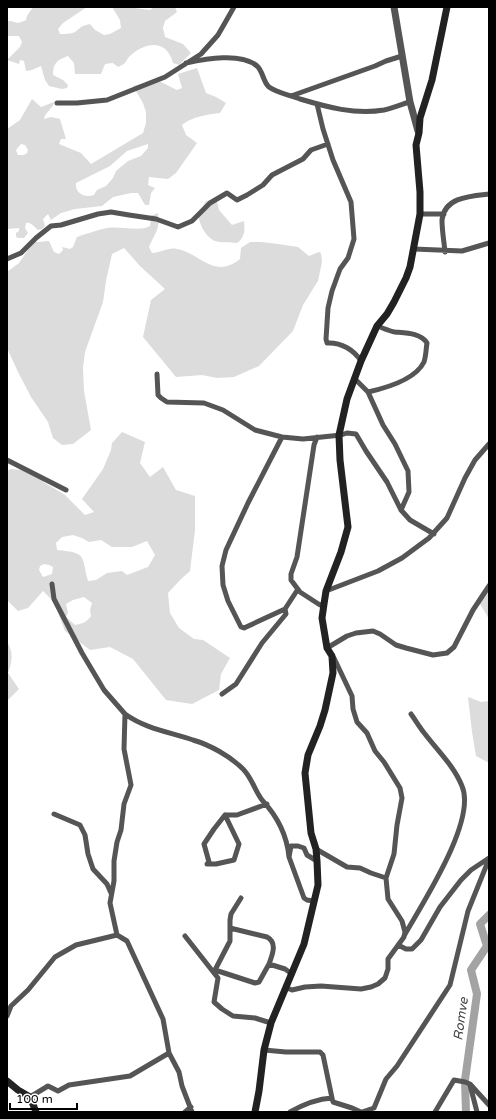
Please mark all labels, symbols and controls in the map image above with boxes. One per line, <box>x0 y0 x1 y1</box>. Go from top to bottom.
water label: Romve <box>450 996 472 1041</box>
scale bar <box>10 1085 77 1111</box>
text: 100 m <box>16 1092 53 1106</box>

